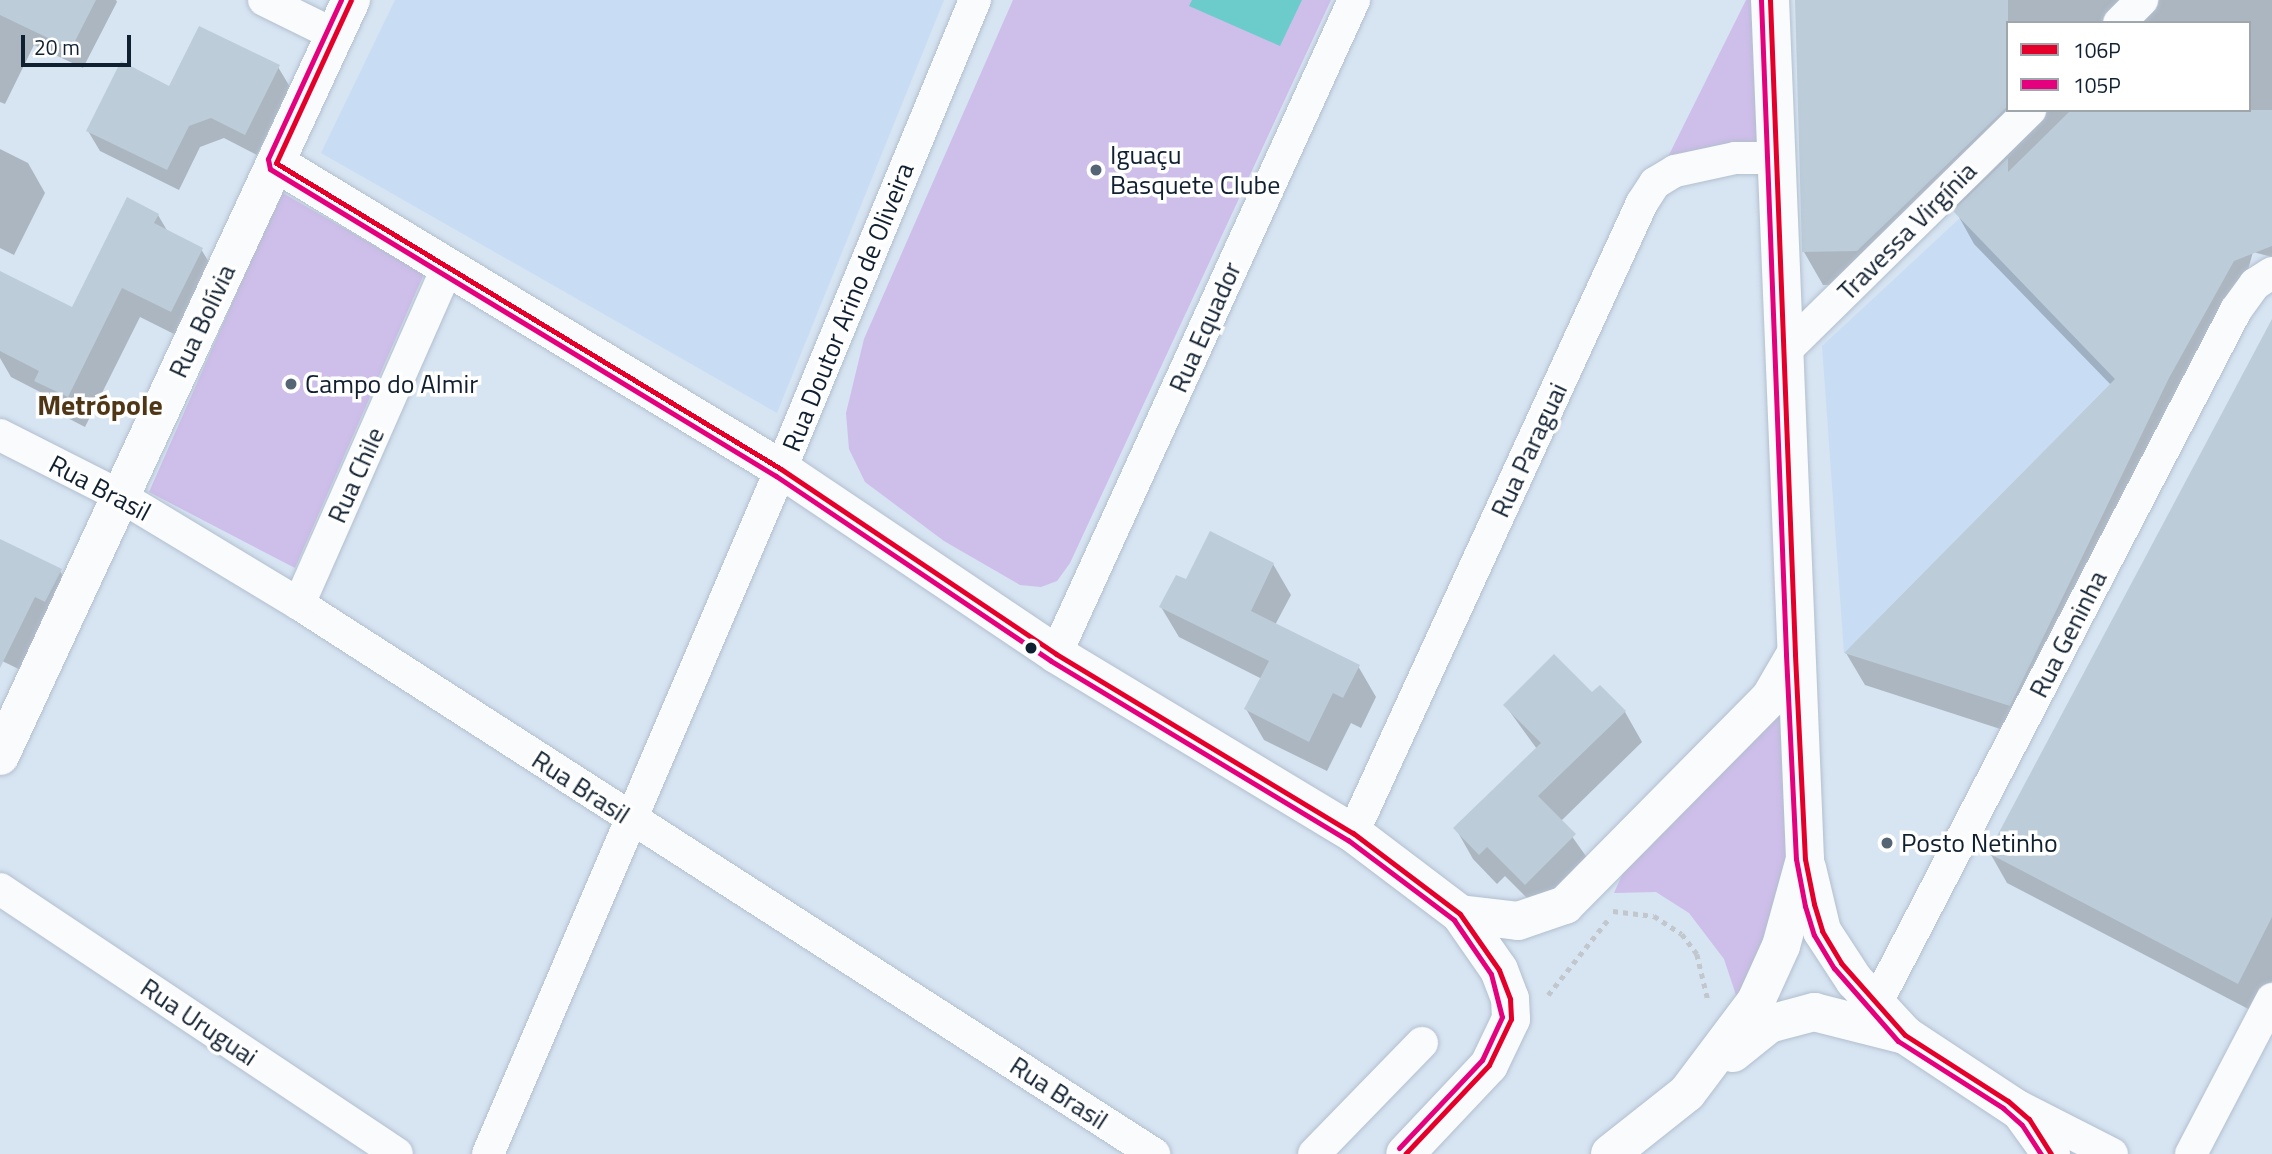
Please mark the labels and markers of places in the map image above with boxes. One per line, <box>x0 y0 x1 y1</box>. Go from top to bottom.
place label: Iguaçu Basquete Clube <box>1110 139 1280 200</box>
marker: Iguaçu Basquete Clube <box>1088 162 1104 178</box>
place label: Campo do Almir <box>305 368 478 400</box>
marker: Campo do Almir <box>283 376 299 392</box>
unlabelled marker <box>1024 641 1038 655</box>
place label: Posto Netinho <box>1901 827 2058 859</box>
marker: Posto Netinho <box>1879 835 1895 851</box>

